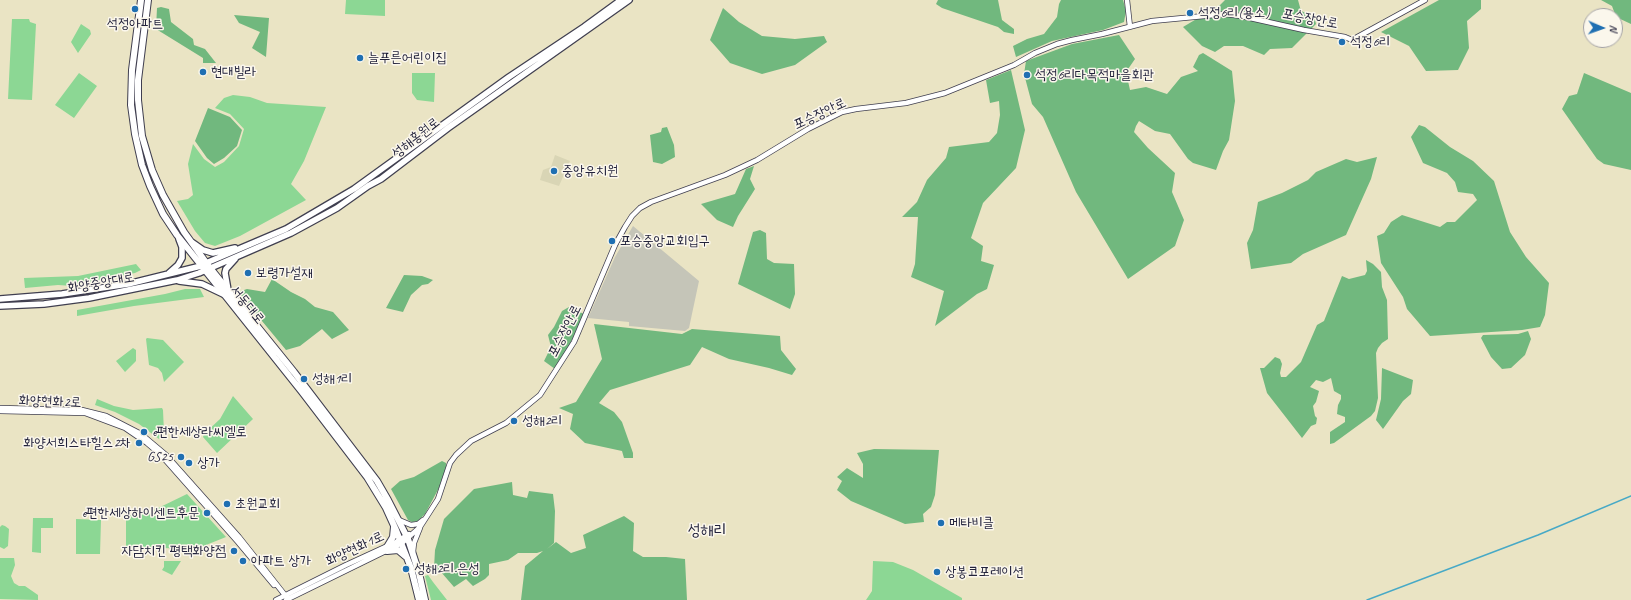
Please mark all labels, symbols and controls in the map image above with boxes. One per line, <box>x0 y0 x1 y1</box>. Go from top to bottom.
marker: 석정아파트 <box>130 4 140 14</box>
place label: 석정6리(용소) <box>1198 5 1270 21</box>
street label: 포승장안로 <box>1281 5 1339 33</box>
marker: 석정6리(용소) <box>1185 8 1195 18</box>
north arrow <box>1583 8 1623 48</box>
place label: 석정아파트 <box>107 16 163 32</box>
text: N <box>1607 25 1621 32</box>
place label: 석정6리 <box>1350 34 1390 50</box>
marker: 석정6리 <box>1337 37 1347 47</box>
place label: 늘푸른어린이집 <box>368 50 447 66</box>
marker: 늘푸른어린이집 <box>355 53 365 63</box>
place label: 현대빌라 <box>211 64 256 80</box>
marker: 현대빌라 <box>198 67 208 77</box>
place label: 석정6리다목적마을회관 <box>1035 67 1154 83</box>
marker: 석정6리다목적마을회관 <box>1022 70 1032 80</box>
street label: 포승장안로 <box>791 94 849 134</box>
street label: 성해홍원로 <box>389 114 443 162</box>
place label: 중앙유치원 <box>562 163 618 179</box>
marker: 중앙유치원 <box>549 166 559 176</box>
place label: 포승중앙교회입구 <box>620 233 710 249</box>
marker: 포승중앙교회입구 <box>607 236 617 246</box>
place label: 보령가설재 <box>256 265 312 281</box>
marker: 보령가설재 <box>243 268 253 278</box>
street label: 화양중앙대로 <box>66 269 136 297</box>
street label: 서동대로 <box>226 282 268 328</box>
street label: 포승장안로 <box>545 302 585 360</box>
place label: 성해1리 <box>312 371 352 387</box>
marker: 성해1리 <box>299 374 309 384</box>
street label: 화양현화2로 <box>18 393 82 411</box>
place label: 성해2리 <box>522 413 562 429</box>
marker: 성해2리 <box>509 416 519 426</box>
place label: e편한세상라씨엘로 <box>152 424 247 440</box>
marker: e편한세상라씨엘로 <box>139 427 149 437</box>
place label: 화양서희스타힐스2차 <box>23 435 131 451</box>
marker: 화양서희스타힐스2차 <box>134 438 144 448</box>
place label: GS25 <box>147 449 173 465</box>
marker: GS25 <box>176 452 186 462</box>
place label: 상가 <box>197 455 220 471</box>
marker: 상가 <box>184 458 194 468</box>
place label: 초원교회 <box>235 496 280 512</box>
marker: 초원교회 <box>222 499 232 509</box>
place label: e편한세상하이센트후문 <box>82 505 199 521</box>
marker: e편한세상하이센트후문 <box>202 508 212 518</box>
place label: 메타비클 <box>949 515 994 531</box>
marker: 메타비클 <box>936 518 946 528</box>
district label: 성해리 <box>688 521 726 541</box>
street label: 화양현화1로 <box>323 528 387 570</box>
place label: 자담치킨 평택화양점 <box>121 543 226 559</box>
marker: 자담치킨 평택화양점 <box>229 546 239 556</box>
place label: 아파트 상가 <box>251 553 311 569</box>
marker: 아파트 상가 <box>238 556 248 566</box>
place label: 성해2리.은성 <box>414 561 479 577</box>
marker: 성해2리.은성 <box>401 564 411 574</box>
place label: 상봉코포레이션 <box>945 564 1024 580</box>
marker: 상봉코포레이션 <box>932 567 942 577</box>

